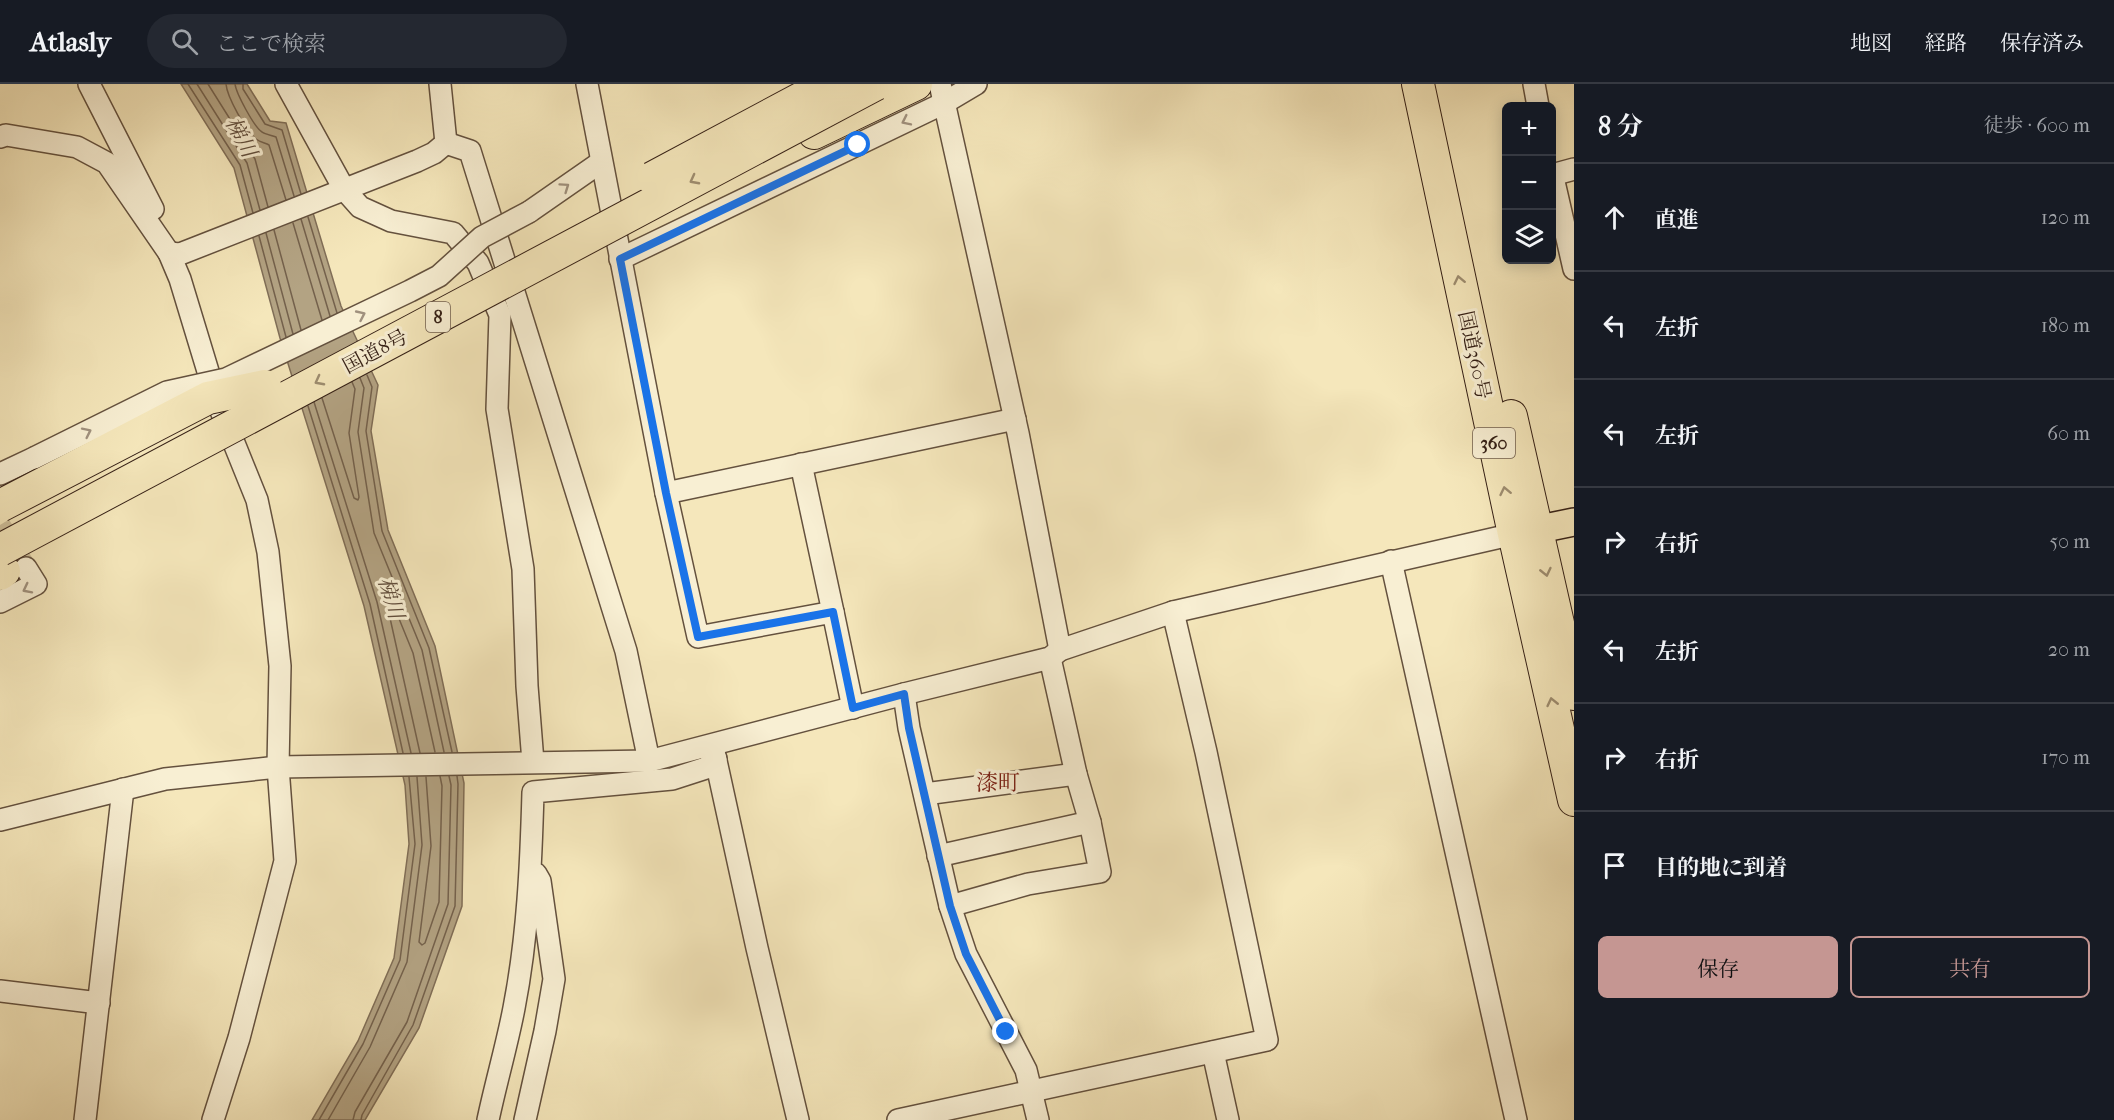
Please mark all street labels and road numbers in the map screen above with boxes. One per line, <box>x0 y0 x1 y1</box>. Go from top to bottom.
road number: 8 <box>426 302 450 332</box>
street label: 国道360号 <box>1454 309 1495 402</box>
street label: 国道8号 <box>339 325 412 378</box>
road number: 360 <box>1473 428 1515 458</box>

